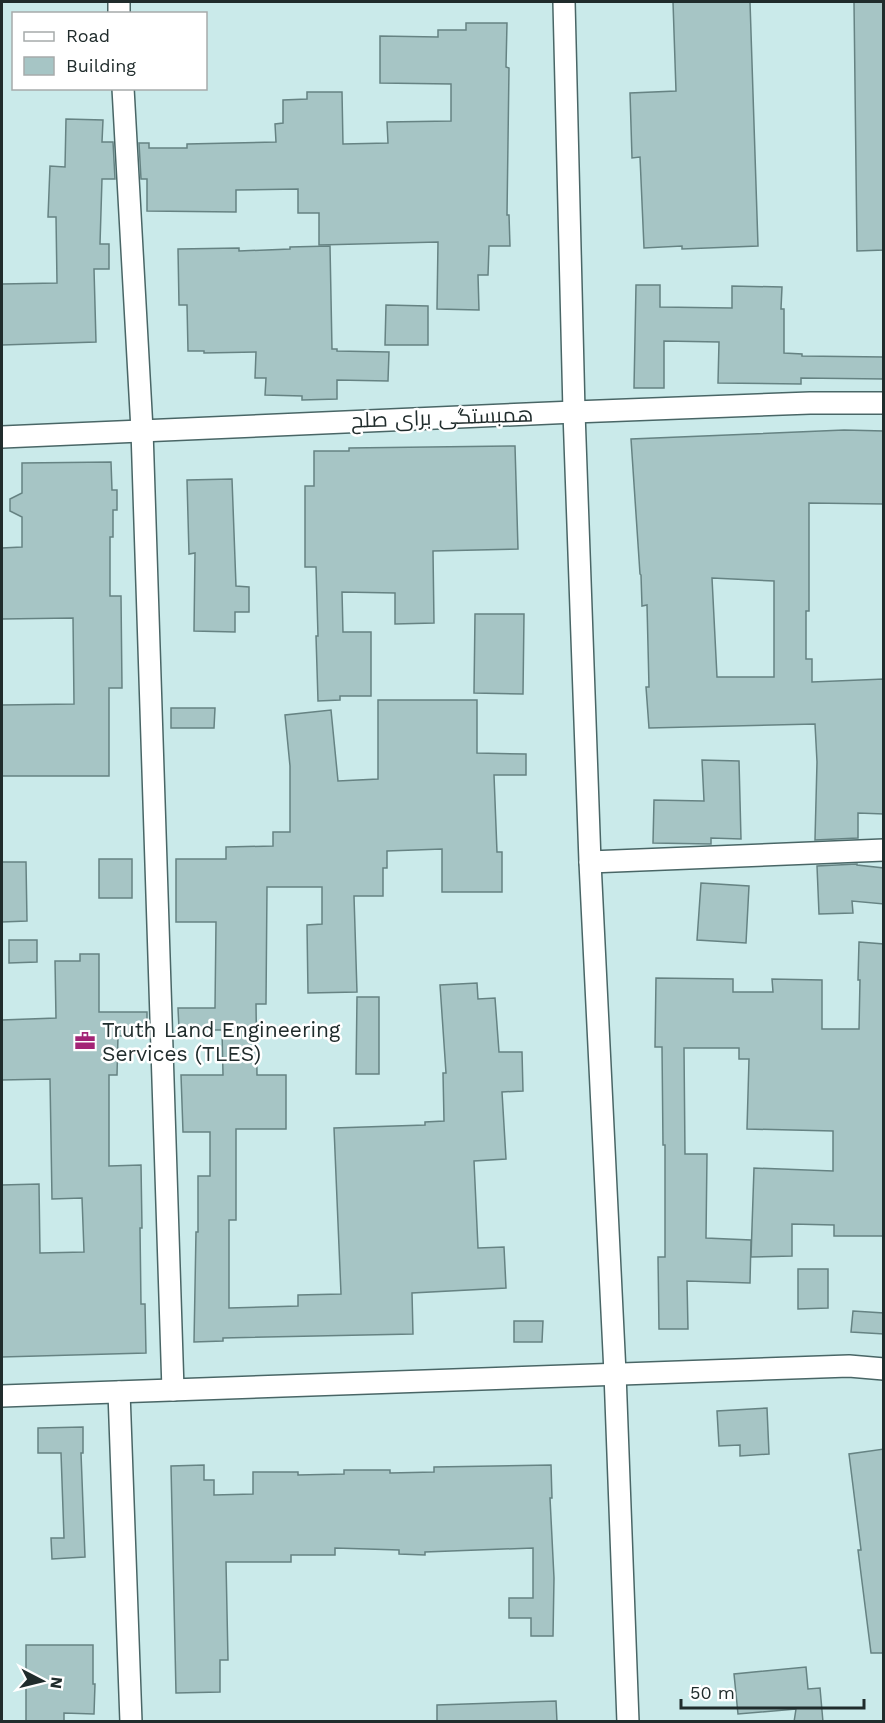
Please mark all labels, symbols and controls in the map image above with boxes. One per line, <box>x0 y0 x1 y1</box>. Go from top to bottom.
legend <box>12 12 207 90</box>
text: Road <box>66 25 110 46</box>
text: Building <box>66 55 136 76</box>
street label: همبستگی برای صلح <box>350 401 534 435</box>
place label: Truth Land Engineering Services (TLES) <box>102 1017 341 1066</box>
office icon: Truth Land Engineering Services (TLES) <box>73 1029 97 1053</box>
north arrow <box>12 1651 72 1711</box>
scale bar <box>681 1672 864 1710</box>
text: N <box>46 1676 67 1690</box>
text: 50 m <box>690 1682 735 1703</box>

